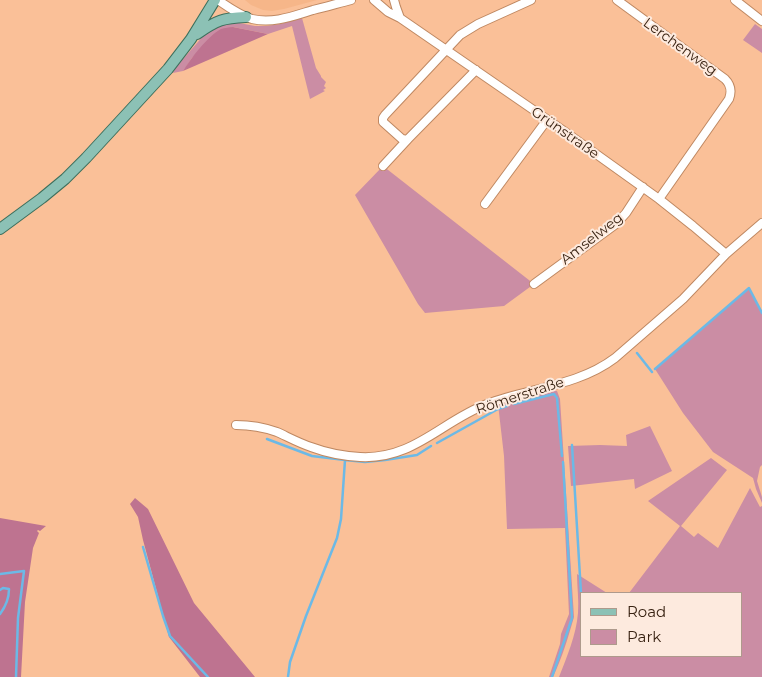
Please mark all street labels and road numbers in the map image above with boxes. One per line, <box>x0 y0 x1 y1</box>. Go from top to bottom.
street label: Lerchenweg <box>640 15 720 79</box>
street label: Grünstraße <box>528 103 602 163</box>
street label: Amselweg <box>558 210 626 268</box>
street label: Römerstraße <box>474 374 566 418</box>

